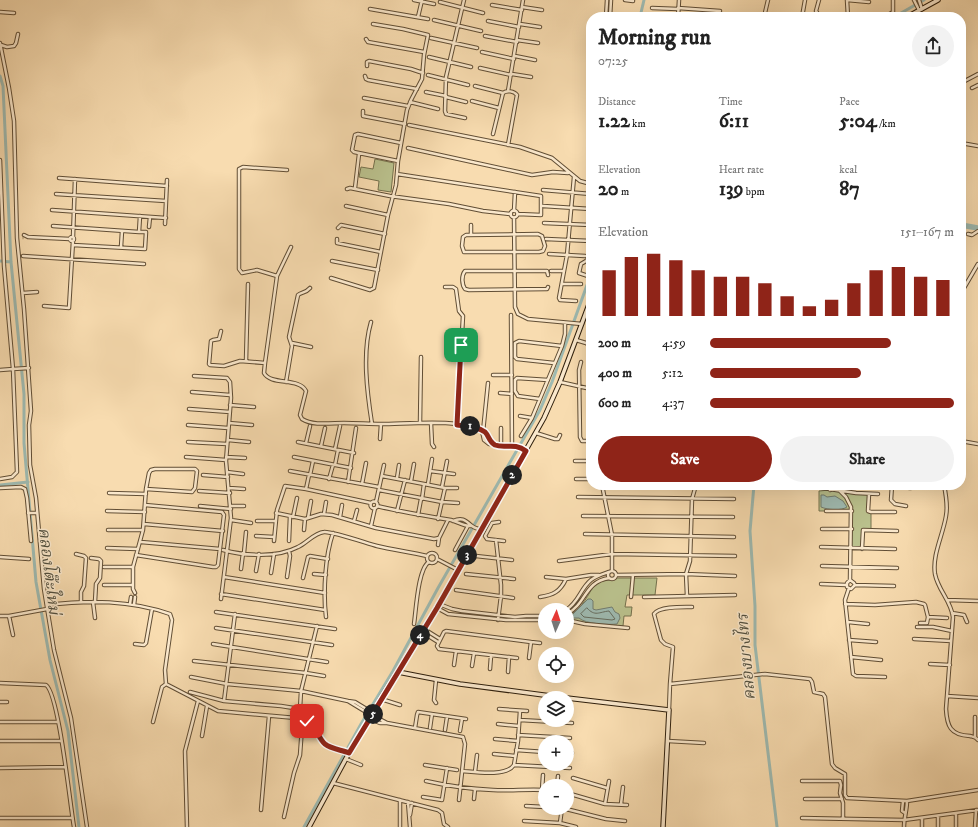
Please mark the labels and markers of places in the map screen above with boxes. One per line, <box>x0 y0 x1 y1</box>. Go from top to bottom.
pin <box>444 328 478 362</box>
pin: 1 <box>460 416 480 436</box>
pin: 2 <box>502 465 522 485</box>
pin: 3 <box>457 545 477 565</box>
pin: 4 <box>410 625 430 645</box>
pin <box>290 704 324 738</box>
pin: 5 <box>363 704 383 724</box>

